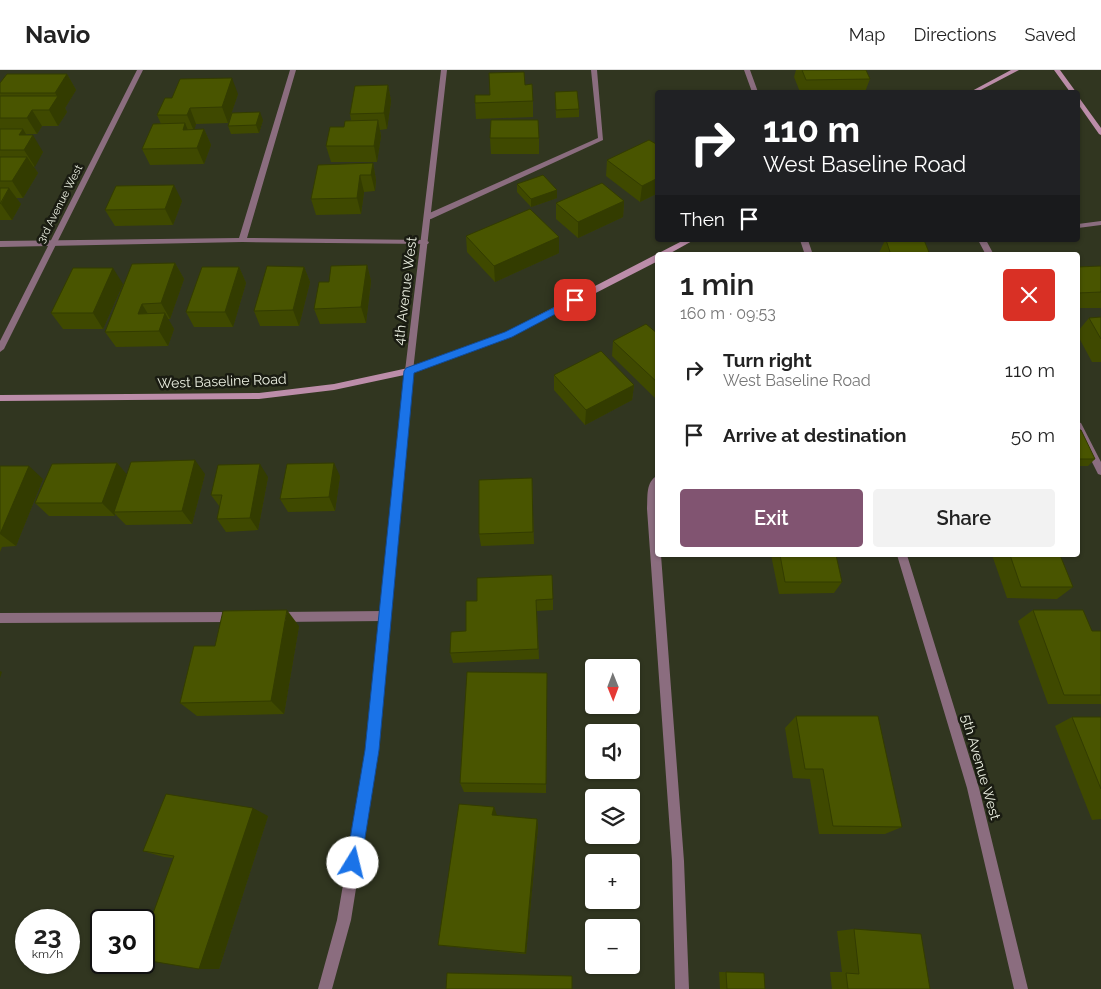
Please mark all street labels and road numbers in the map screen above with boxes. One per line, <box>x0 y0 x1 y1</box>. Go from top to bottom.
street label: 3rd Avenue West <box>35 162 85 245</box>
street label: 4th Avenue West <box>390 236 420 346</box>
street label: West Baseline Road <box>157 371 287 391</box>
street label: 5th Avenue West <box>958 712 1004 822</box>

